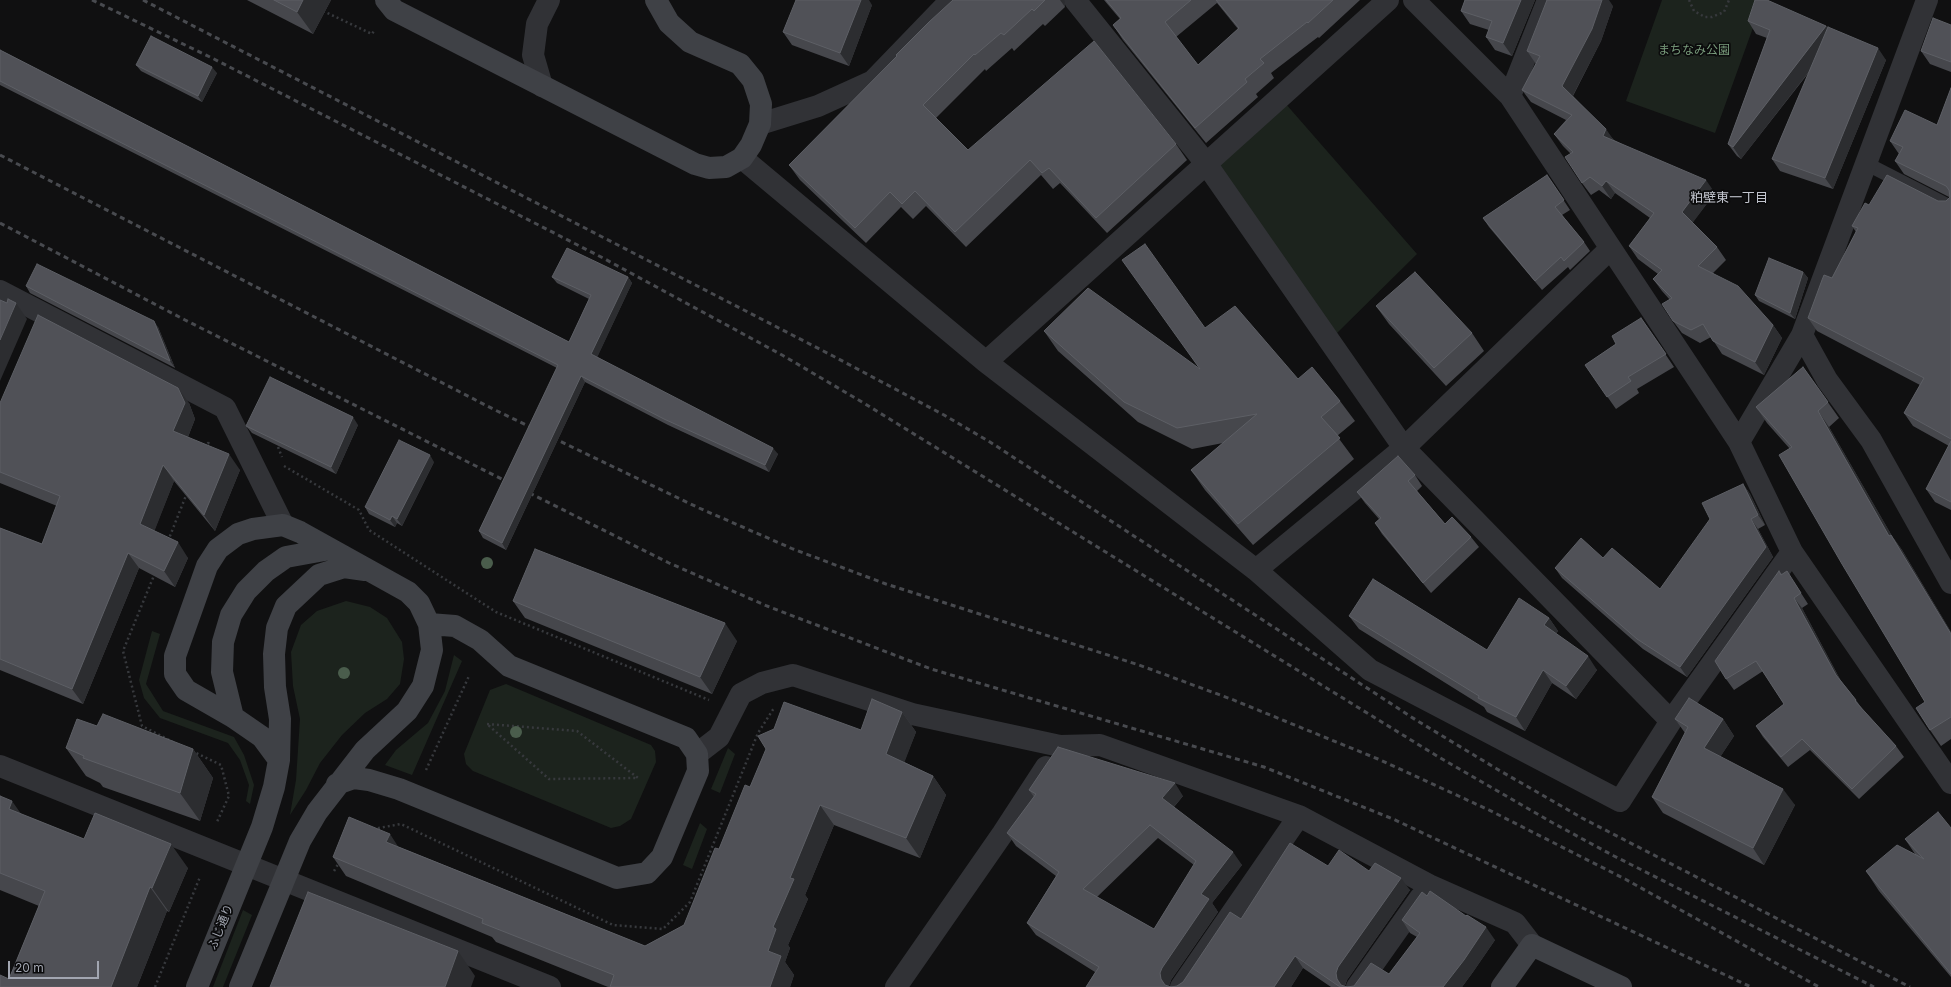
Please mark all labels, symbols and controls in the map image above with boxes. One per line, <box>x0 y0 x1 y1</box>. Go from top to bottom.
park label: まちなみ公園 <box>1658 43 1730 57</box>
district label: 粕壁東一丁目 <box>1690 190 1768 206</box>
street label: ふじ通り <box>205 902 237 952</box>
scale bar <box>10 953 101 979</box>
text: 20 m <box>15 960 44 975</box>

